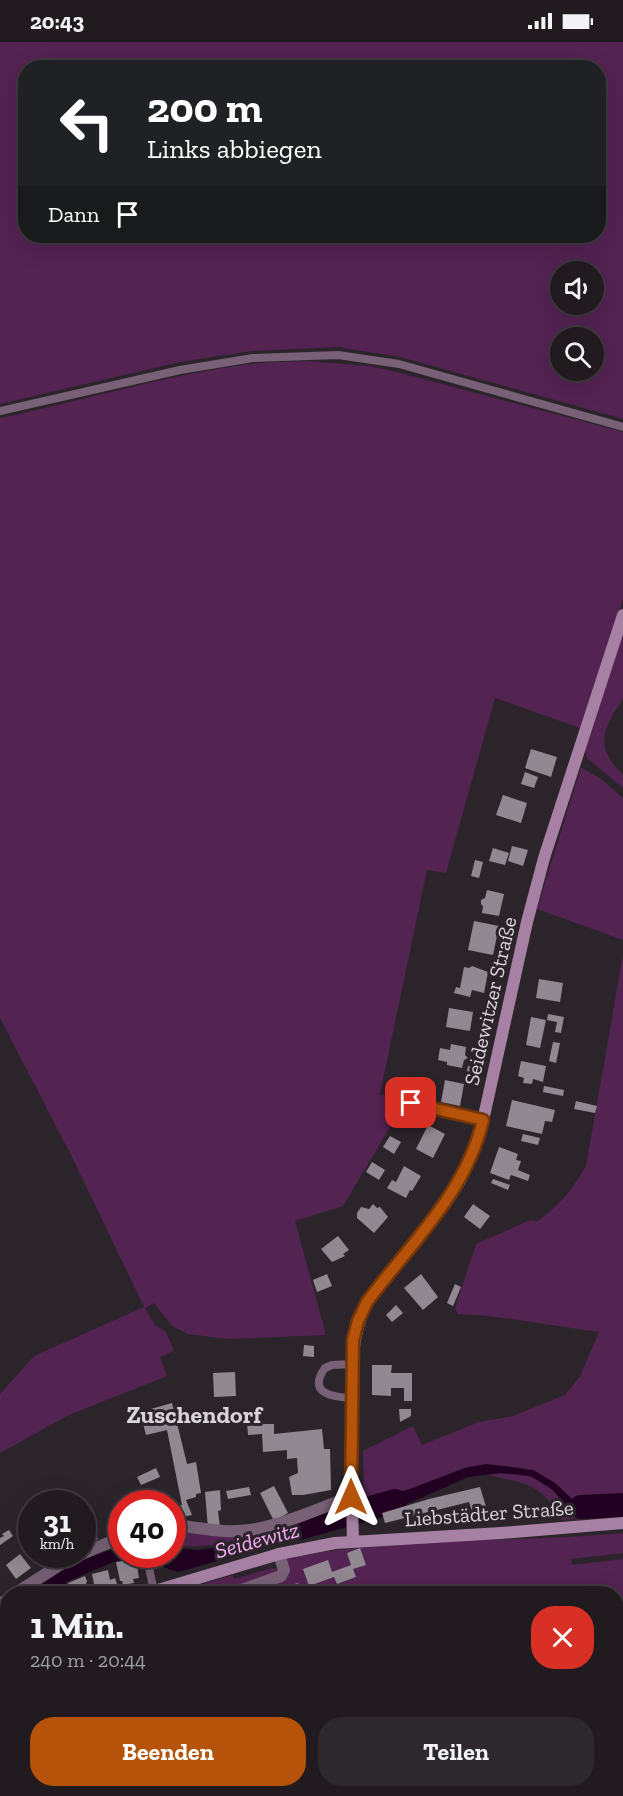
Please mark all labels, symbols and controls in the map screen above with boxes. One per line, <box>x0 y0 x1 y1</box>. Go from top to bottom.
text: 20:43 <box>30 8 84 35</box>
text: 200 m <box>147 82 263 133</box>
icon: left <box>48 84 126 162</box>
text: Links abbiegen <box>147 133 322 165</box>
icon: arrive <box>111 198 144 231</box>
text: Dann <box>48 201 99 228</box>
map controls <box>550 261 604 381</box>
button: sound <box>550 261 604 315</box>
button: search <box>550 327 604 381</box>
street label: Seidewitzer Straße <box>458 914 522 1088</box>
pin <box>385 1077 436 1128</box>
icon: arrive <box>394 1086 427 1119</box>
district label: Zuschendorf <box>127 1400 264 1429</box>
position arrow <box>319 1465 383 1529</box>
speed limit sign: 40 <box>108 1490 186 1568</box>
street label: Liebstädter Straße <box>404 1495 575 1531</box>
text: 31 <box>43 1504 71 1540</box>
water label: Seidewitz <box>212 1516 302 1564</box>
text: km/h <box>40 1535 74 1553</box>
text: 1 Min. <box>30 1604 124 1647</box>
button: close <box>531 1606 594 1669</box>
text: 240 m · 20:44 <box>30 1648 146 1672</box>
button: Beenden <box>30 1717 306 1786</box>
button: Teilen <box>318 1717 594 1786</box>

